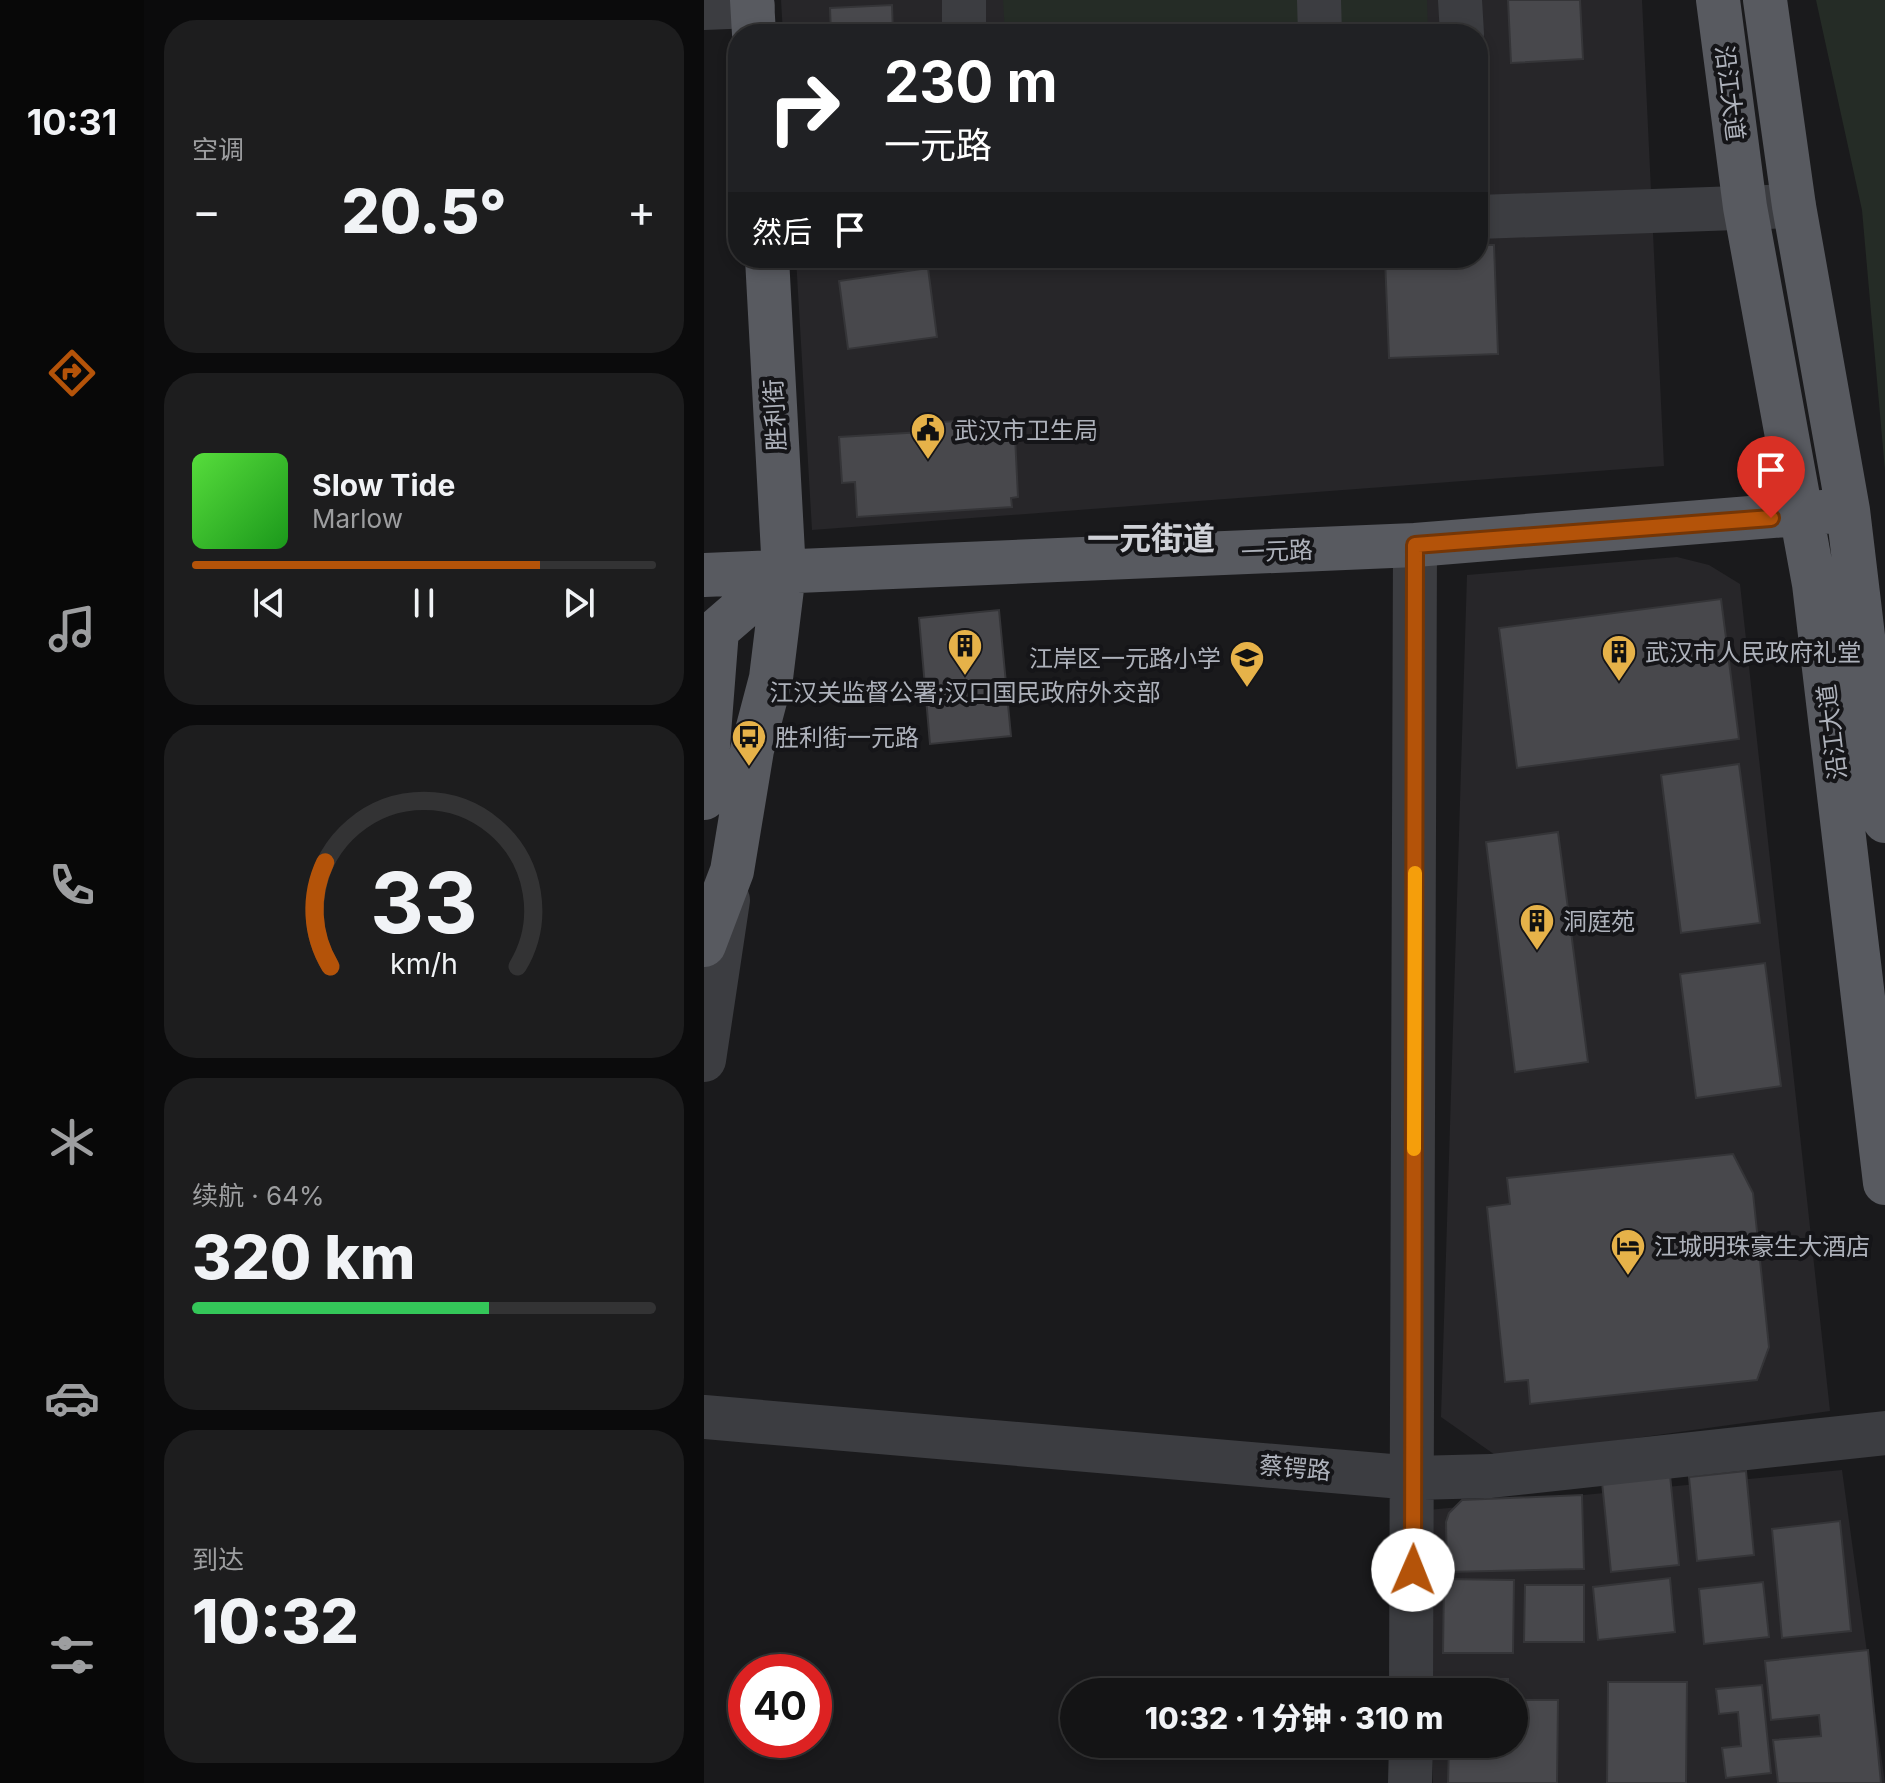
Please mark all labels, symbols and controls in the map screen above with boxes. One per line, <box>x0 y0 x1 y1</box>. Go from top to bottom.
street label: 沿江大道 <box>1710 44 1750 142</box>
text: 230 m <box>884 48 1058 116</box>
icon: right <box>752 56 856 160</box>
text: 10:31 <box>27 100 117 144</box>
text: 一元路 <box>884 123 992 167</box>
text: 空调 <box>192 134 244 165</box>
text: 20.5° <box>341 175 507 247</box>
text: − <box>192 184 221 238</box>
text: + <box>627 184 656 238</box>
icon: arrive <box>828 208 872 252</box>
text: 然后 <box>752 214 812 250</box>
icon: directions <box>44 345 100 401</box>
street label: 胜利街 <box>759 378 791 452</box>
public building icon: 武汉市卫生局 <box>909 411 947 461</box>
place label: 武汉市卫生局 <box>954 416 1098 445</box>
pin <box>1737 436 1805 518</box>
icon: arrive <box>1749 448 1793 492</box>
text: Slow Tide <box>312 467 455 503</box>
text: Marlow <box>312 503 403 534</box>
district label: 一元街道 <box>1087 519 1215 558</box>
street label: 一元路 <box>1241 535 1313 567</box>
icon: previous <box>247 581 291 625</box>
icon: pause <box>402 581 446 625</box>
icon: next <box>557 581 601 625</box>
icon: music <box>44 601 100 657</box>
building icon: 江汉关监督公署;汉口国民政府外交部 <box>946 627 984 677</box>
building icon: 武汉市人民政府礼堂 <box>1600 633 1638 683</box>
place label: 武汉市人民政府礼堂 <box>1645 638 1861 667</box>
school or university icon: 江岸区一元路小学 <box>1228 639 1266 689</box>
place label: 江岸区一元路小学 <box>1029 644 1221 673</box>
place label: 江汉关监督公署;汉口国民政府外交部 <box>769 678 1161 707</box>
street label: 沿江大道 <box>1812 683 1852 781</box>
bus stop icon: 胜利街一元路 <box>730 718 768 768</box>
place label: 胜利街一元路 <box>775 723 919 752</box>
text: 33 <box>370 852 478 953</box>
icon: phone <box>44 857 100 913</box>
building icon: 洞庭苑 <box>1518 902 1556 952</box>
place label: 洞庭苑 <box>1563 907 1635 936</box>
text: km/h <box>390 947 458 982</box>
icon: climate <box>44 1114 100 1170</box>
text: 续航 · 64% <box>192 1180 325 1211</box>
text: 320 km <box>192 1221 416 1293</box>
hotel icon: 江城明珠豪生大酒店 <box>1609 1227 1647 1277</box>
place label: 江城明珠豪生大酒店 <box>1654 1232 1870 1261</box>
icon: car <box>44 1370 100 1426</box>
street label: 蔡锷路 <box>1258 1450 1332 1486</box>
position arrow <box>1371 1528 1455 1612</box>
text: 到达 <box>192 1544 244 1575</box>
text: 10:32 <box>192 1585 359 1657</box>
icon: filters <box>44 1627 100 1683</box>
speed limit sign: 40 <box>728 1654 832 1758</box>
text: 10:32 · 1 分钟 · 310 m <box>1145 1700 1443 1736</box>

